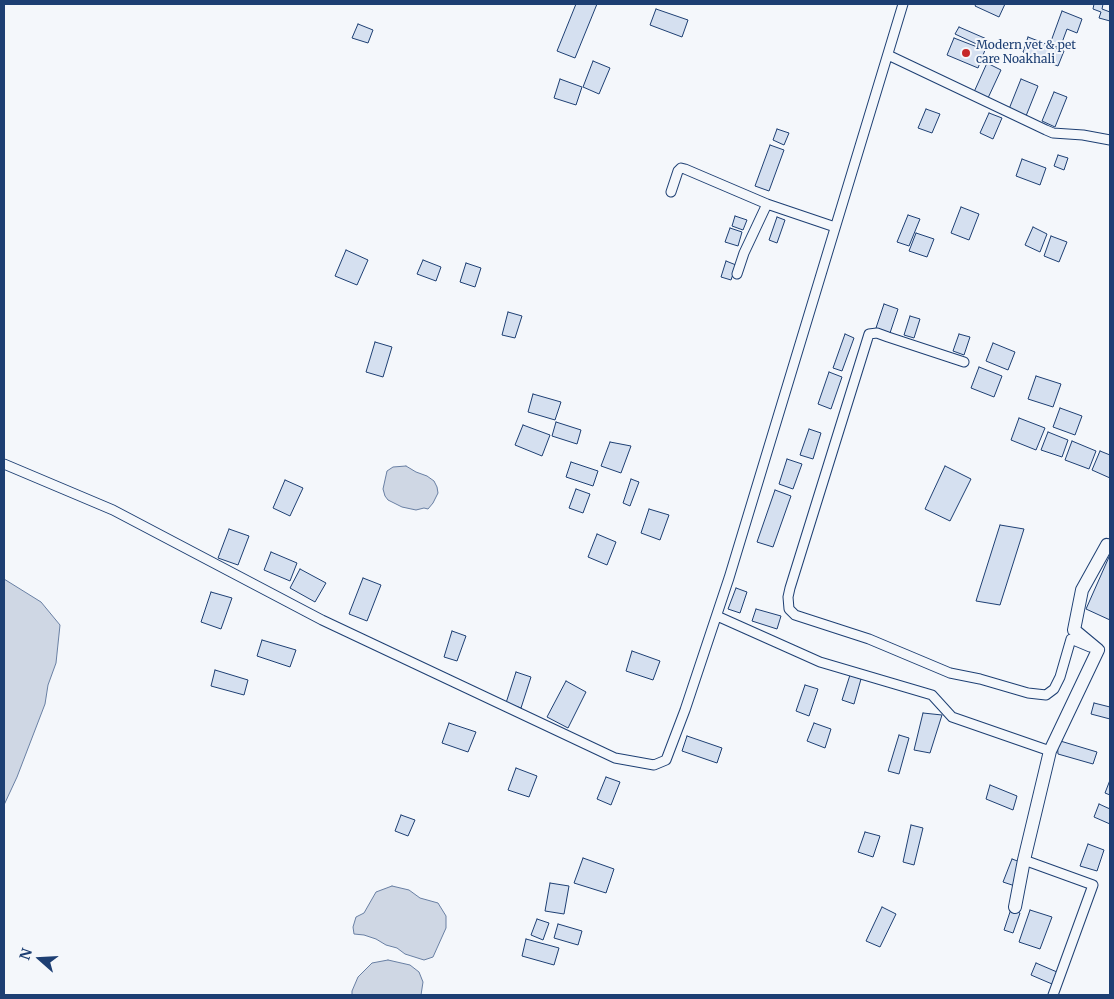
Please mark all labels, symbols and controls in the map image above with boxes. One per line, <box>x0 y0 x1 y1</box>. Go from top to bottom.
place label: Modern vet & pet care Noakhali <box>976 39 1076 67</box>
marker: Modern vet & pet care Noakhali <box>960 47 972 59</box>
north arrow <box>15 934 65 984</box>
text: N <box>16 946 36 962</box>

